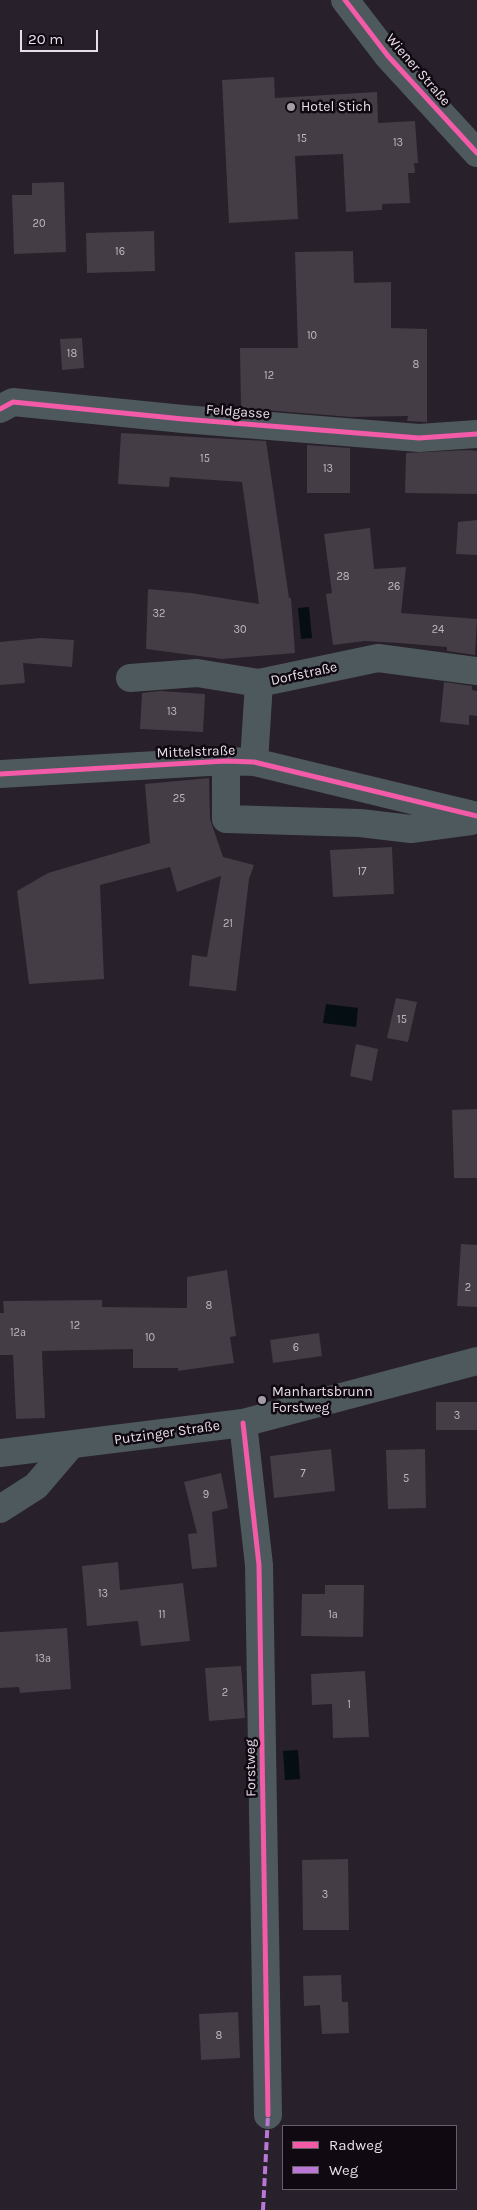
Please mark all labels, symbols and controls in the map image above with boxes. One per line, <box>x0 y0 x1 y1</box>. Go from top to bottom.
scale bar <box>22 20 100 52</box>
text: 20 m <box>28 30 63 48</box>
street label: Wiener Straße <box>382 30 454 110</box>
place label: Hotel Stich <box>301 99 371 115</box>
marker: Hotel Stich <box>285 101 297 113</box>
house number: 15 <box>297 132 307 146</box>
house number: 13 <box>393 136 403 150</box>
house number: 20 <box>33 217 45 231</box>
house number: 16 <box>115 245 125 259</box>
house number: 10 <box>307 329 317 343</box>
house number: 18 <box>67 347 77 361</box>
house number: 8 <box>413 358 419 372</box>
house number: 12 <box>264 369 274 383</box>
street label: Feldgasse <box>206 401 270 423</box>
house number: 15 <box>200 452 210 466</box>
house number: 13 <box>323 462 333 476</box>
house number: 28 <box>336 570 350 584</box>
house number: 26 <box>388 580 400 594</box>
house number: 32 <box>153 607 165 621</box>
house number: 30 <box>233 623 247 637</box>
house number: 24 <box>432 623 444 637</box>
street label: Dorfstraße <box>269 659 339 689</box>
house number: 13 <box>167 705 177 719</box>
street label: Mittelstraße <box>156 742 236 762</box>
house number: 25 <box>173 792 185 806</box>
house number: 17 <box>358 865 366 879</box>
house number: 21 <box>223 917 233 931</box>
house number: 15 <box>397 1013 407 1027</box>
house number: 2 <box>465 1281 471 1295</box>
house number: 8 <box>206 1299 212 1313</box>
house number: 12 <box>70 1319 80 1333</box>
house number: 12a <box>10 1326 26 1340</box>
house number: 10 <box>145 1331 155 1345</box>
house number: 6 <box>293 1341 299 1355</box>
place label: Manhartsbrunn Forstweg <box>272 1384 373 1416</box>
marker: Manhartsbrunn Forstweg <box>256 1394 268 1406</box>
house number: 3 <box>454 1409 460 1423</box>
street label: Putzinger Straße <box>113 1417 221 1449</box>
house number: 7 <box>300 1467 306 1481</box>
house number: 5 <box>403 1472 409 1486</box>
house number: 9 <box>203 1488 209 1502</box>
house number: 13 <box>98 1587 108 1601</box>
house number: 11 <box>158 1608 166 1622</box>
house number: 1a <box>328 1608 338 1622</box>
house number: 13a <box>35 1652 51 1666</box>
house number: 2 <box>222 1686 228 1700</box>
house number: 1 <box>347 1698 351 1712</box>
street label: Forstweg <box>242 1739 260 1797</box>
house number: 3 <box>322 1888 328 1902</box>
house number: 8 <box>216 2029 222 2043</box>
legend <box>282 2125 457 2190</box>
text: Radweg <box>329 2136 382 2154</box>
text: Weg <box>329 2161 358 2179</box>

